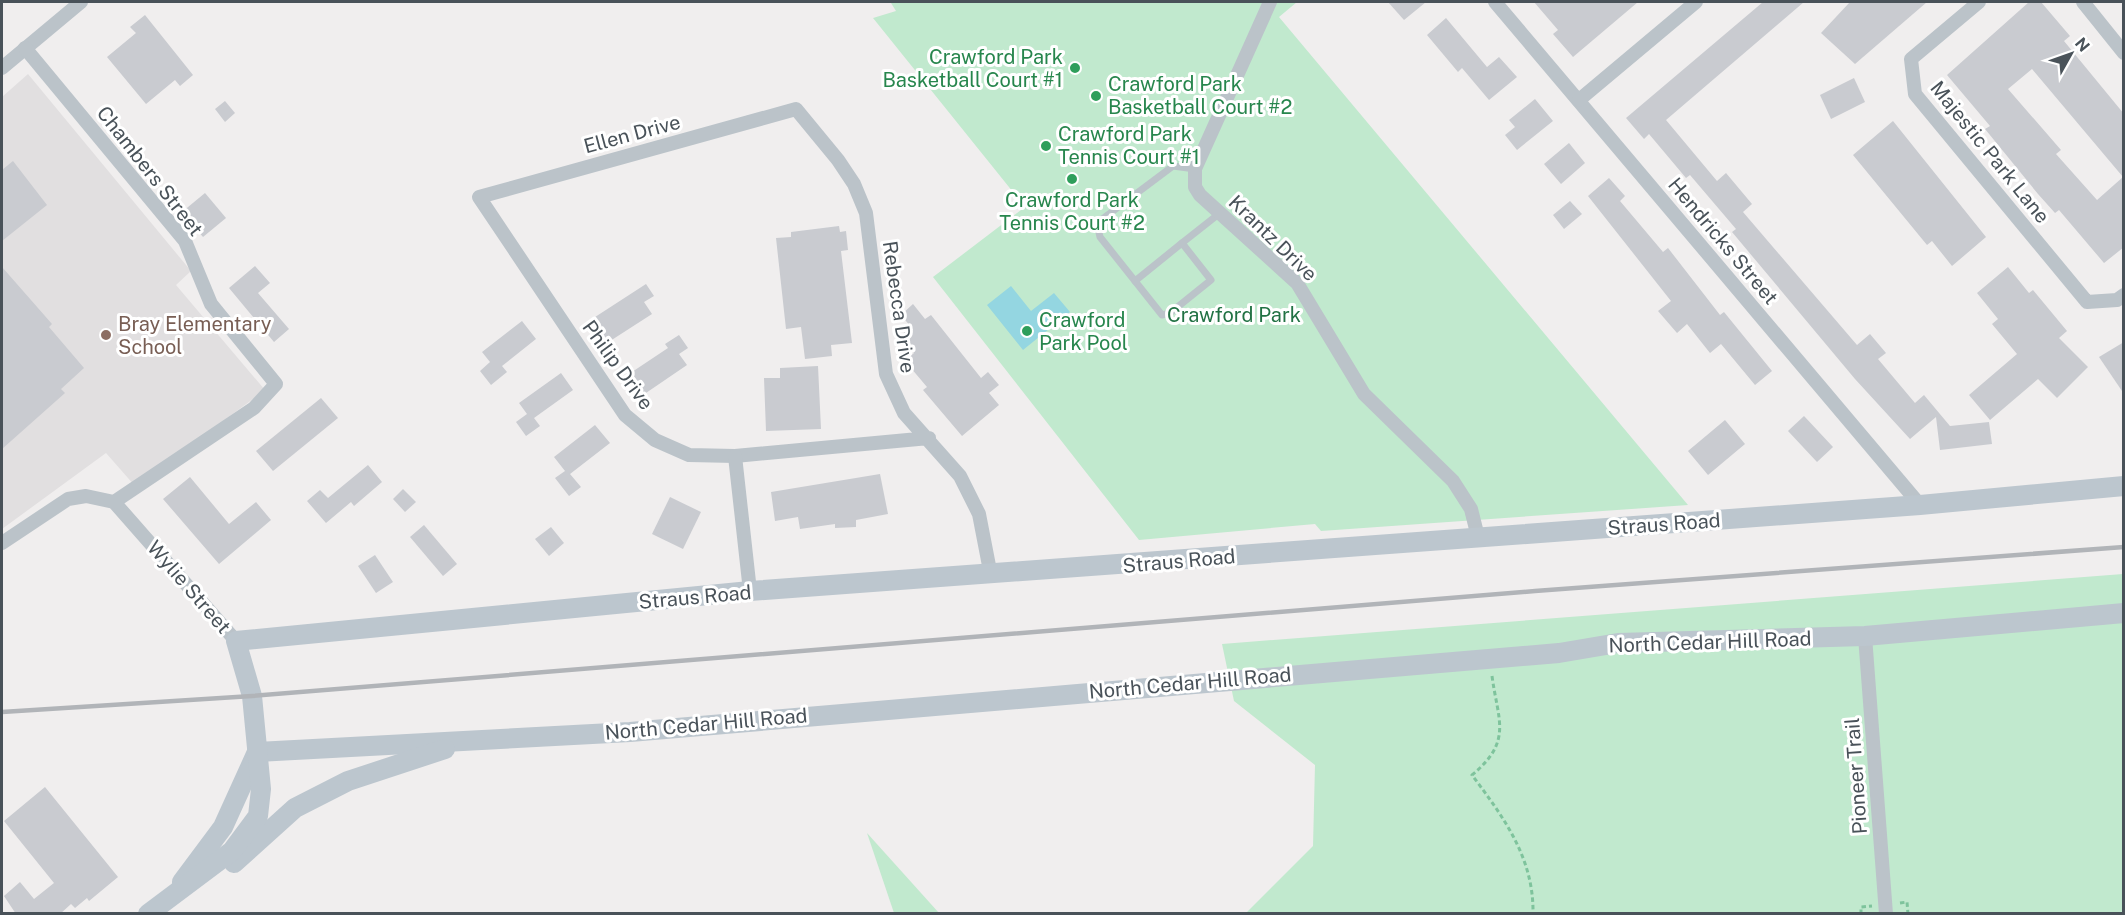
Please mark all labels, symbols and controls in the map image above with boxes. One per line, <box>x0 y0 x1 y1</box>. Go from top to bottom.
north arrow <box>2041 24 2101 84</box>
text: N <box>2071 34 2093 56</box>
place label: Crawford Park Basketball Court #1 <box>882 45 1063 92</box>
marker: Crawford Park Basketball Court #1 <box>1068 61 1082 75</box>
place label: Crawford Park Basketball Court #2 <box>1108 72 1292 119</box>
street label: Majestic Park Lane <box>1925 76 2055 228</box>
marker: Crawford Park Basketball Court #2 <box>1089 89 1103 103</box>
street label: Chambers Street <box>92 101 208 241</box>
street label: Ellen Drive <box>581 110 683 158</box>
place label: Crawford Park Tennis Court #1 <box>1058 122 1200 169</box>
marker: Crawford Park Tennis Court #1 <box>1039 139 1053 153</box>
marker: Crawford Park Tennis Court #2 <box>1065 172 1079 186</box>
street label: Hendricks Street <box>1663 173 1783 309</box>
place label: Crawford Park Tennis Court #2 <box>999 188 1145 235</box>
street label: Krantz Drive <box>1224 190 1322 286</box>
street label: Rebecca Drive <box>878 239 920 375</box>
park label: Crawford Park <box>1167 303 1301 327</box>
place label: Crawford Park Pool <box>1039 308 1128 355</box>
place label: Bray Elementary School <box>118 312 272 359</box>
street label: Philip Drive <box>577 316 659 414</box>
marker: Crawford Park Pool <box>1020 324 1034 338</box>
marker: Bray Elementary School <box>99 328 113 342</box>
street label: Straus Road <box>1607 508 1721 540</box>
street label: Wylie Street <box>142 536 236 638</box>
street label: Straus Road <box>1122 544 1236 578</box>
street label: Straus Road <box>638 580 752 614</box>
street label: North Cedar Hill Road <box>1608 626 1812 658</box>
street label: North Cedar Hill Road <box>1088 662 1292 704</box>
street label: North Cedar Hill Road <box>604 703 808 745</box>
street label: Pioneer Trail <box>1840 717 1872 835</box>

